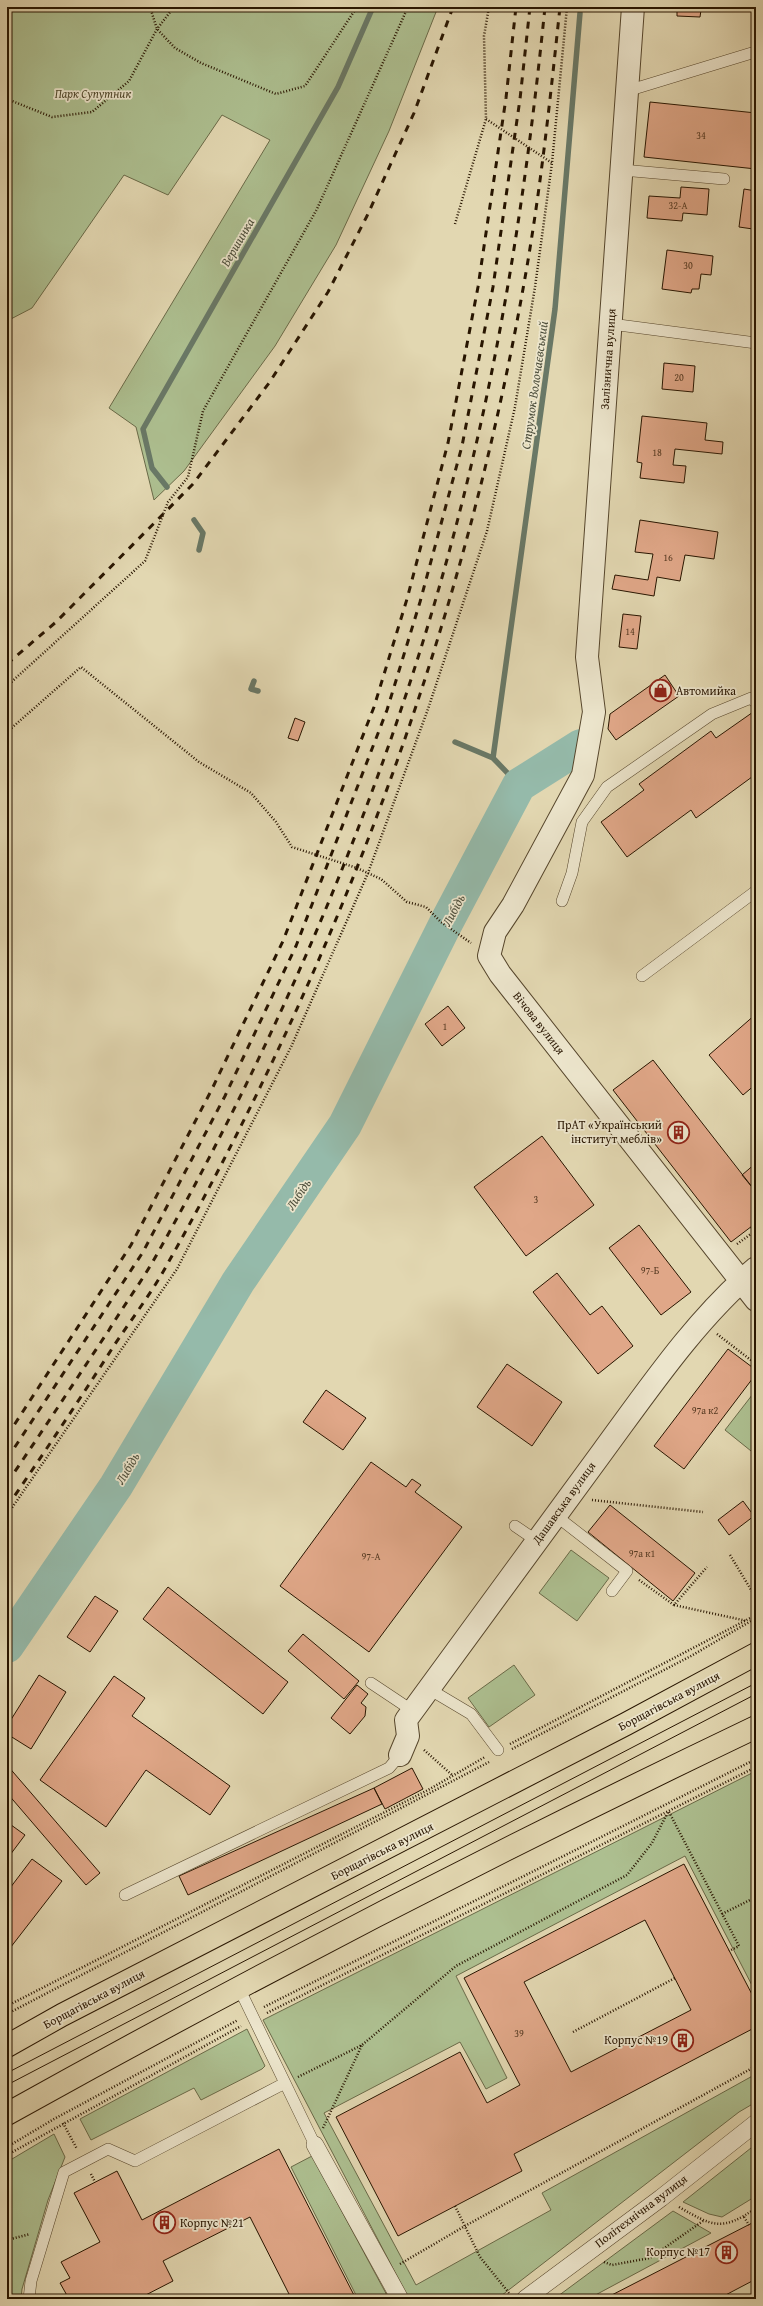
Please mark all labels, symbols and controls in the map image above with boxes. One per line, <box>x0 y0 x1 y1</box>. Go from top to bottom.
park label: Парк Супутник <box>55 85 131 102</box>
house number: 34 <box>696 128 706 143</box>
house number: 32-А <box>668 198 688 213</box>
water label: Вершинка <box>215 214 259 271</box>
house number: 30 <box>683 258 693 273</box>
street label: Залізнична вулиця <box>595 308 620 410</box>
water label: Струмок Волочаєвський <box>516 319 553 450</box>
house number: 20 <box>674 370 684 385</box>
house number: 18 <box>652 445 662 460</box>
house number: 16 <box>663 550 673 565</box>
house number: 14 <box>625 624 635 639</box>
shop icon: Автомийка <box>647 678 673 704</box>
place label: Автомийка <box>676 682 736 699</box>
water label: Либідь <box>437 891 470 930</box>
street label: Вічова вулиця <box>509 988 569 1058</box>
house number: 1 <box>443 1019 448 1034</box>
place label: ПрАТ «Український інститут меблів» <box>557 1116 662 1147</box>
building icon: ПрАТ «Український інститут меблів» <box>665 1119 691 1145</box>
water label: Либідь <box>281 1175 316 1214</box>
house number: 3 <box>534 1192 539 1207</box>
house number: 97-Б <box>641 1263 660 1278</box>
house number: 97а к2 <box>692 1403 719 1418</box>
water label: Либідь <box>111 1449 144 1488</box>
street label: Дашавська вулиця <box>527 1458 599 1548</box>
house number: 97а к1 <box>629 1546 656 1561</box>
house number: 97-А <box>361 1549 381 1564</box>
street label: Борщагівська вулиця <box>615 1667 723 1735</box>
street label: Борщагівська вулиця <box>328 1817 436 1884</box>
street label: Борщагівська вулиця <box>40 1965 148 2033</box>
house number: 39 <box>514 2026 524 2041</box>
building icon: Корпус №19 <box>670 2027 696 2053</box>
place label: Корпус №19 <box>604 2031 668 2048</box>
street label: Політехнічна вулиця <box>591 2170 691 2251</box>
building icon: Корпус №21 <box>151 2210 177 2236</box>
place label: Корпус №21 <box>180 2214 244 2231</box>
building icon: Корпус №17 <box>713 2239 739 2265</box>
place label: Корпус №17 <box>646 2243 710 2260</box>

